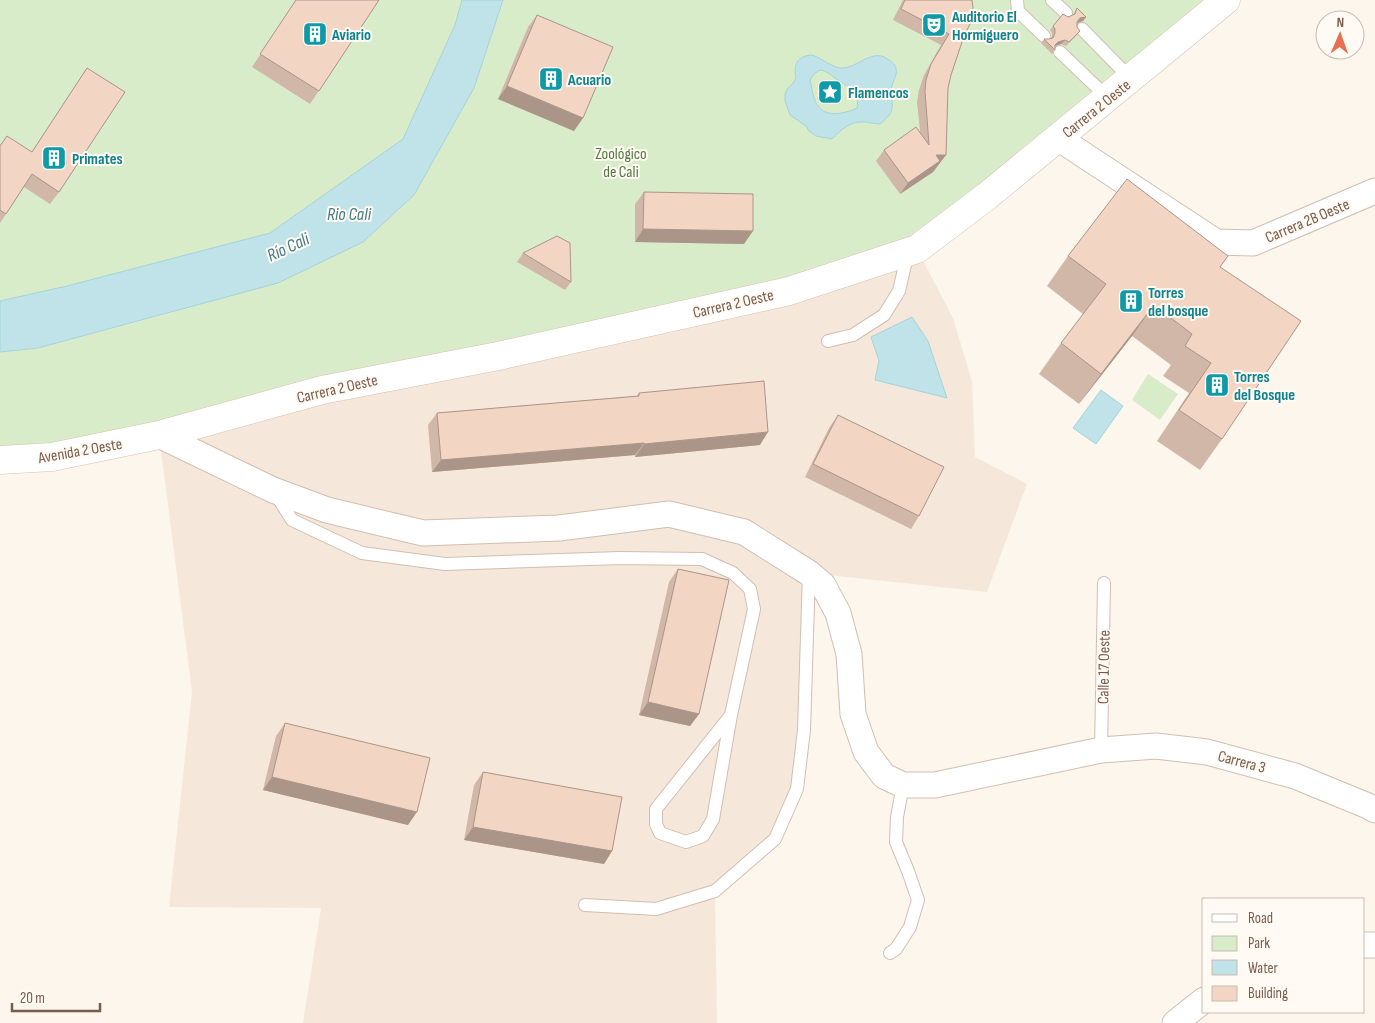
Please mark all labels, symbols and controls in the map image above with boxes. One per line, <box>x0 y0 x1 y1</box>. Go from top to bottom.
place label: Auditorio El Hormiguero <box>951 8 1019 45</box>
north arrow <box>1315 10 1365 60</box>
theatre icon: Auditorio El Hormiguero <box>921 12 947 38</box>
text: N <box>1336 14 1344 31</box>
building icon: Aviario <box>302 21 328 47</box>
place label: Aviario <box>331 26 371 45</box>
building icon: Acuario <box>538 66 564 92</box>
place label: Acuario <box>567 71 611 90</box>
street label: Carrera 2 Oeste <box>1059 76 1135 142</box>
place icon: Flamencos <box>817 79 843 105</box>
place label: Flamencos <box>848 84 909 103</box>
building icon: Primates <box>41 145 67 171</box>
park label: Zoológico de Cali <box>595 145 647 182</box>
place label: Primates <box>72 150 123 169</box>
street label: Carrera 2B Oeste <box>1263 195 1353 248</box>
water label: Rio Cali <box>327 204 372 225</box>
water label: Río Cali <box>264 228 313 266</box>
place label: Torres del bosque <box>1148 284 1209 321</box>
street label: Carrera 2 Oeste <box>691 286 776 323</box>
building icon: Torres del bosque <box>1118 288 1144 314</box>
place label: Torres del Bosque <box>1234 368 1295 405</box>
street label: Carrera 2 Oeste <box>295 371 380 408</box>
building icon: Torres del Bosque <box>1204 372 1230 398</box>
street label: Avenida 2 Oeste <box>36 435 124 468</box>
street label: Calle 17 Oeste <box>1094 630 1115 704</box>
street label: Carrera 3 <box>1216 747 1268 778</box>
legend <box>1202 898 1365 1013</box>
text: Road <box>1248 909 1273 928</box>
text: Park <box>1248 934 1270 953</box>
text: Water <box>1248 959 1279 978</box>
scale bar <box>12 980 100 1012</box>
text: Building <box>1248 984 1288 1003</box>
text: 20 m <box>20 989 45 1008</box>

